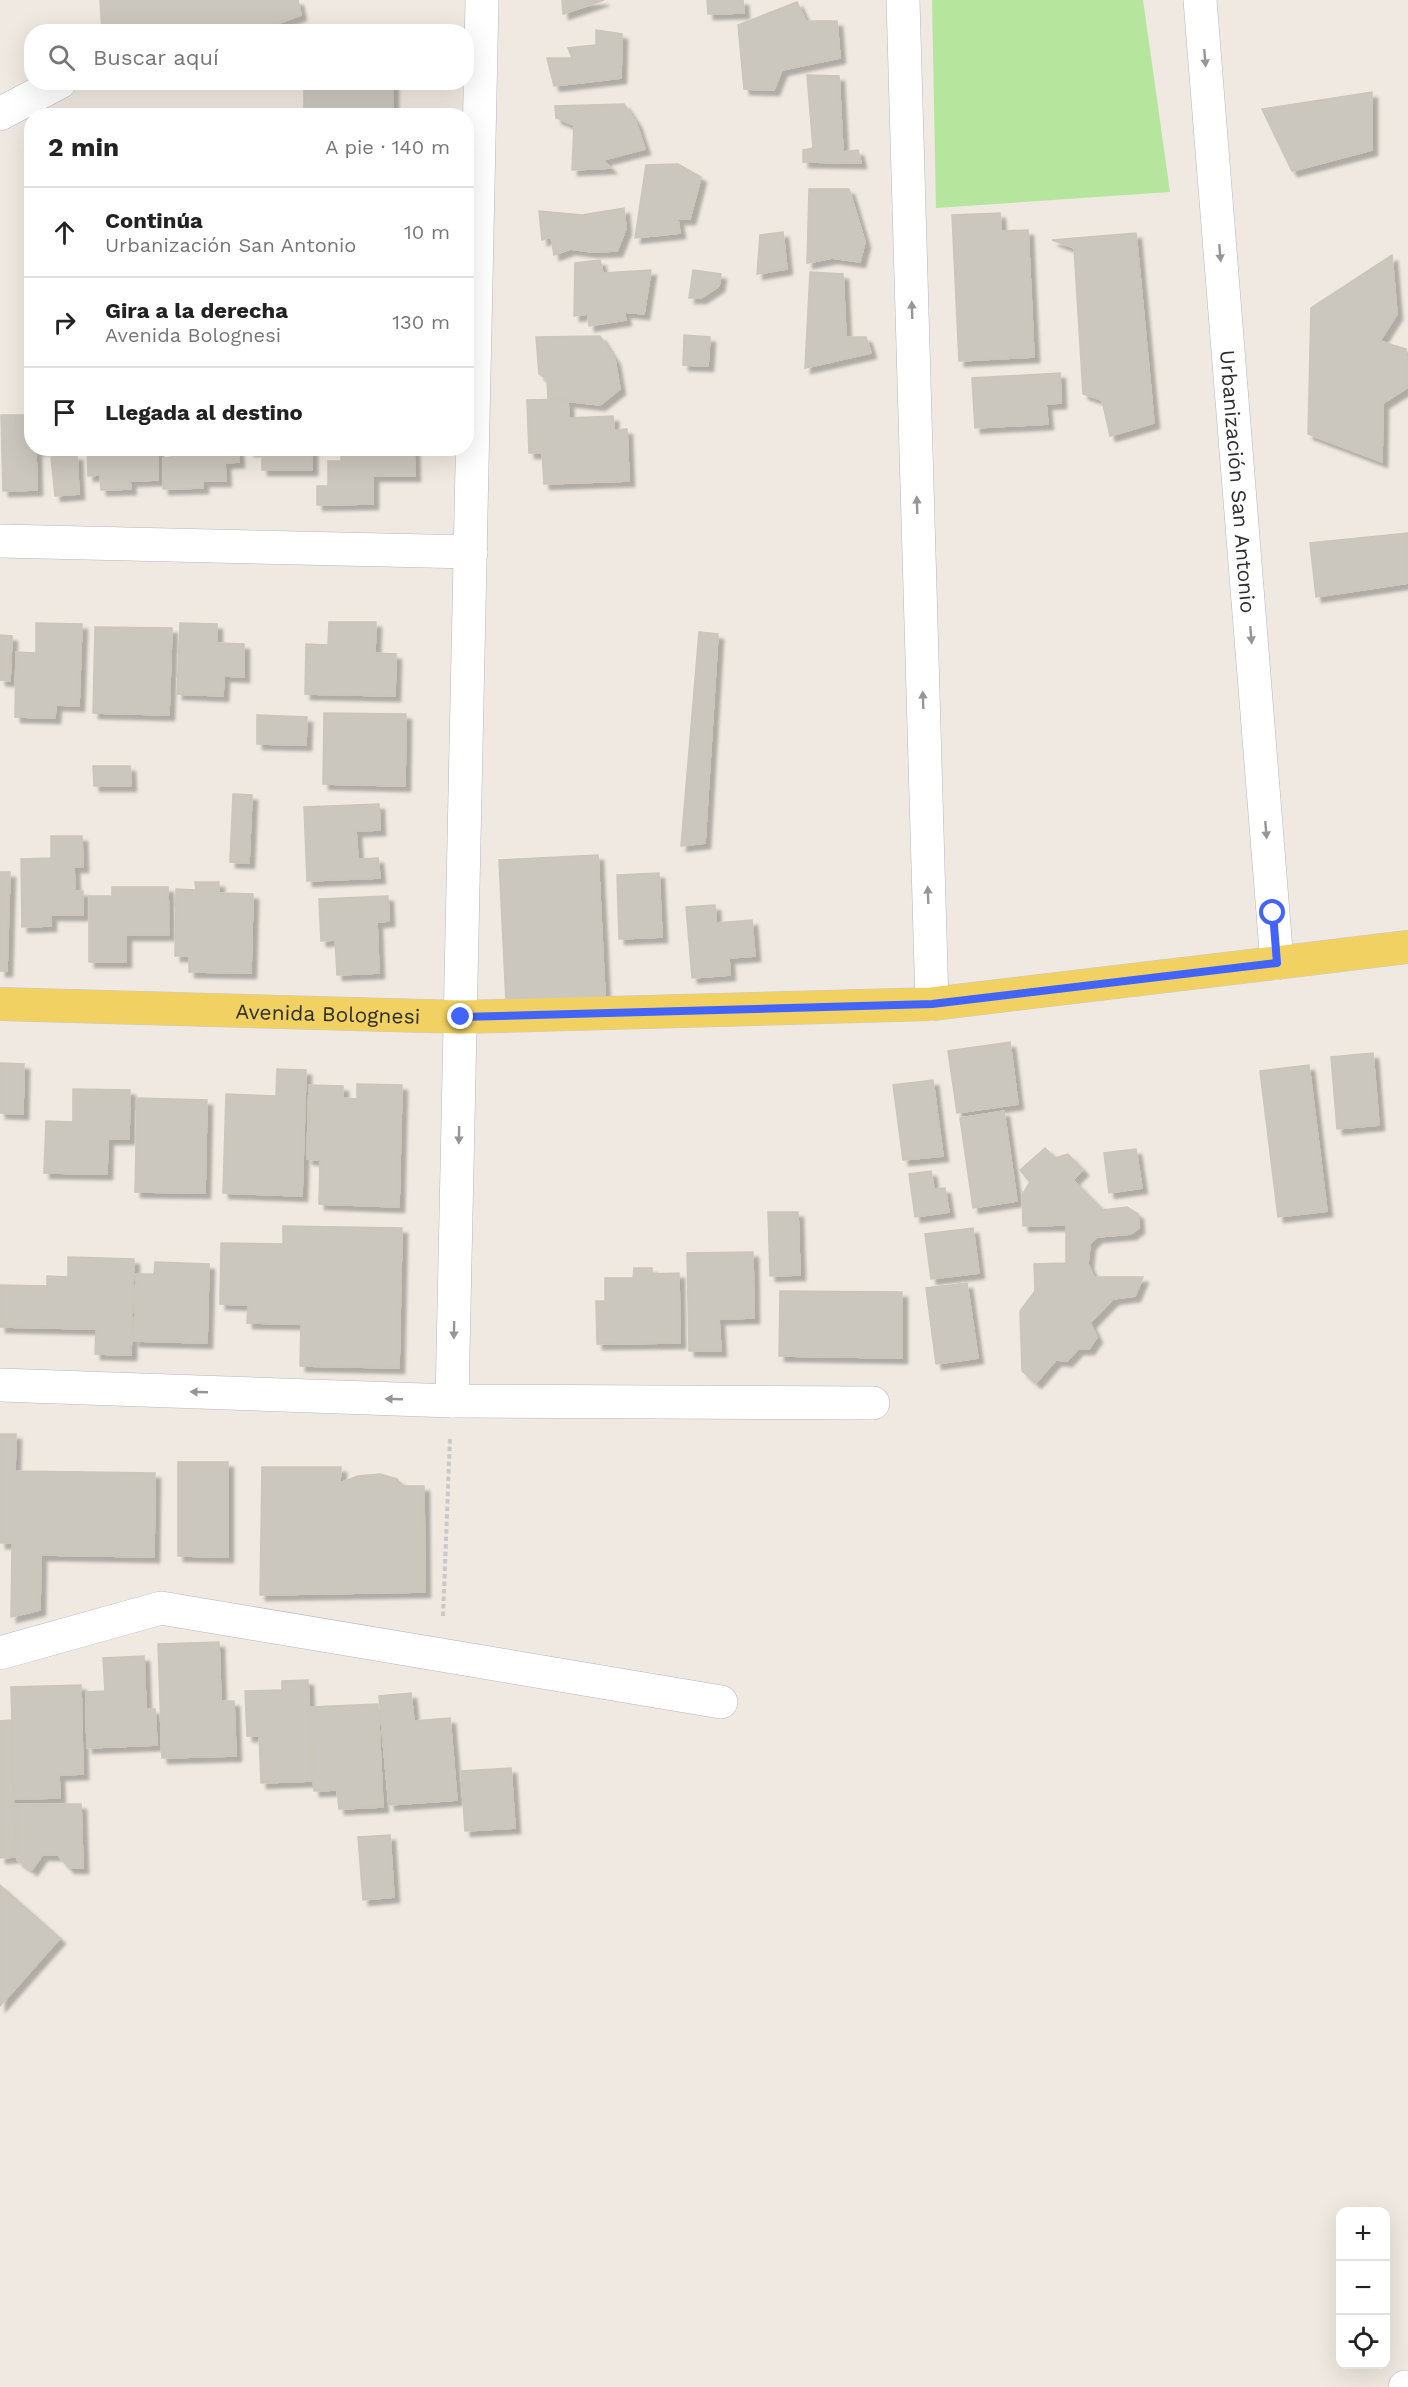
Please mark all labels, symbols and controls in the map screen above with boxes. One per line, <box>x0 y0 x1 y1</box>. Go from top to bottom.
search box <box>24 24 474 90</box>
icon: search <box>45 41 78 74</box>
text: Buscar aquí <box>93 45 219 70</box>
one-way arrow <box>1200 49 1210 68</box>
text: 2 min <box>48 132 119 162</box>
text: A pie · 140 m <box>325 135 450 159</box>
text: Continúa <box>105 208 203 233</box>
icon: ahead <box>48 216 81 249</box>
text: 10 m <box>404 220 450 244</box>
text: Urbanización San Antonio <box>105 233 356 257</box>
one-way arrow <box>1215 243 1225 262</box>
text: Gira a la derecha <box>105 298 288 323</box>
one-way arrow <box>907 301 916 320</box>
icon: right <box>48 306 81 339</box>
text: 130 m <box>392 310 450 334</box>
text: Avenida Bolognesi <box>105 323 281 347</box>
street label: Urbanización San Antonio <box>1216 349 1261 614</box>
icon: arrive <box>48 396 81 429</box>
text: Llegada al destino <box>105 400 303 425</box>
one-way arrow <box>913 495 922 514</box>
one-way arrow <box>1246 626 1255 645</box>
one-way arrow <box>918 690 927 709</box>
one-way arrow <box>1261 820 1271 839</box>
one-way arrow <box>923 885 933 904</box>
route start <box>1259 899 1285 925</box>
street label: Avenida Bolognesi <box>235 998 421 1028</box>
route end <box>447 1003 473 1029</box>
one-way arrow <box>454 1125 463 1144</box>
one-way arrow <box>449 1320 459 1339</box>
one-way arrow <box>189 1388 208 1397</box>
one-way arrow <box>384 1395 403 1404</box>
map controls <box>1336 2207 1390 2369</box>
button: + <box>1336 2207 1390 2261</box>
button: − <box>1336 2261 1390 2315</box>
button: locate <box>1336 2315 1390 2369</box>

